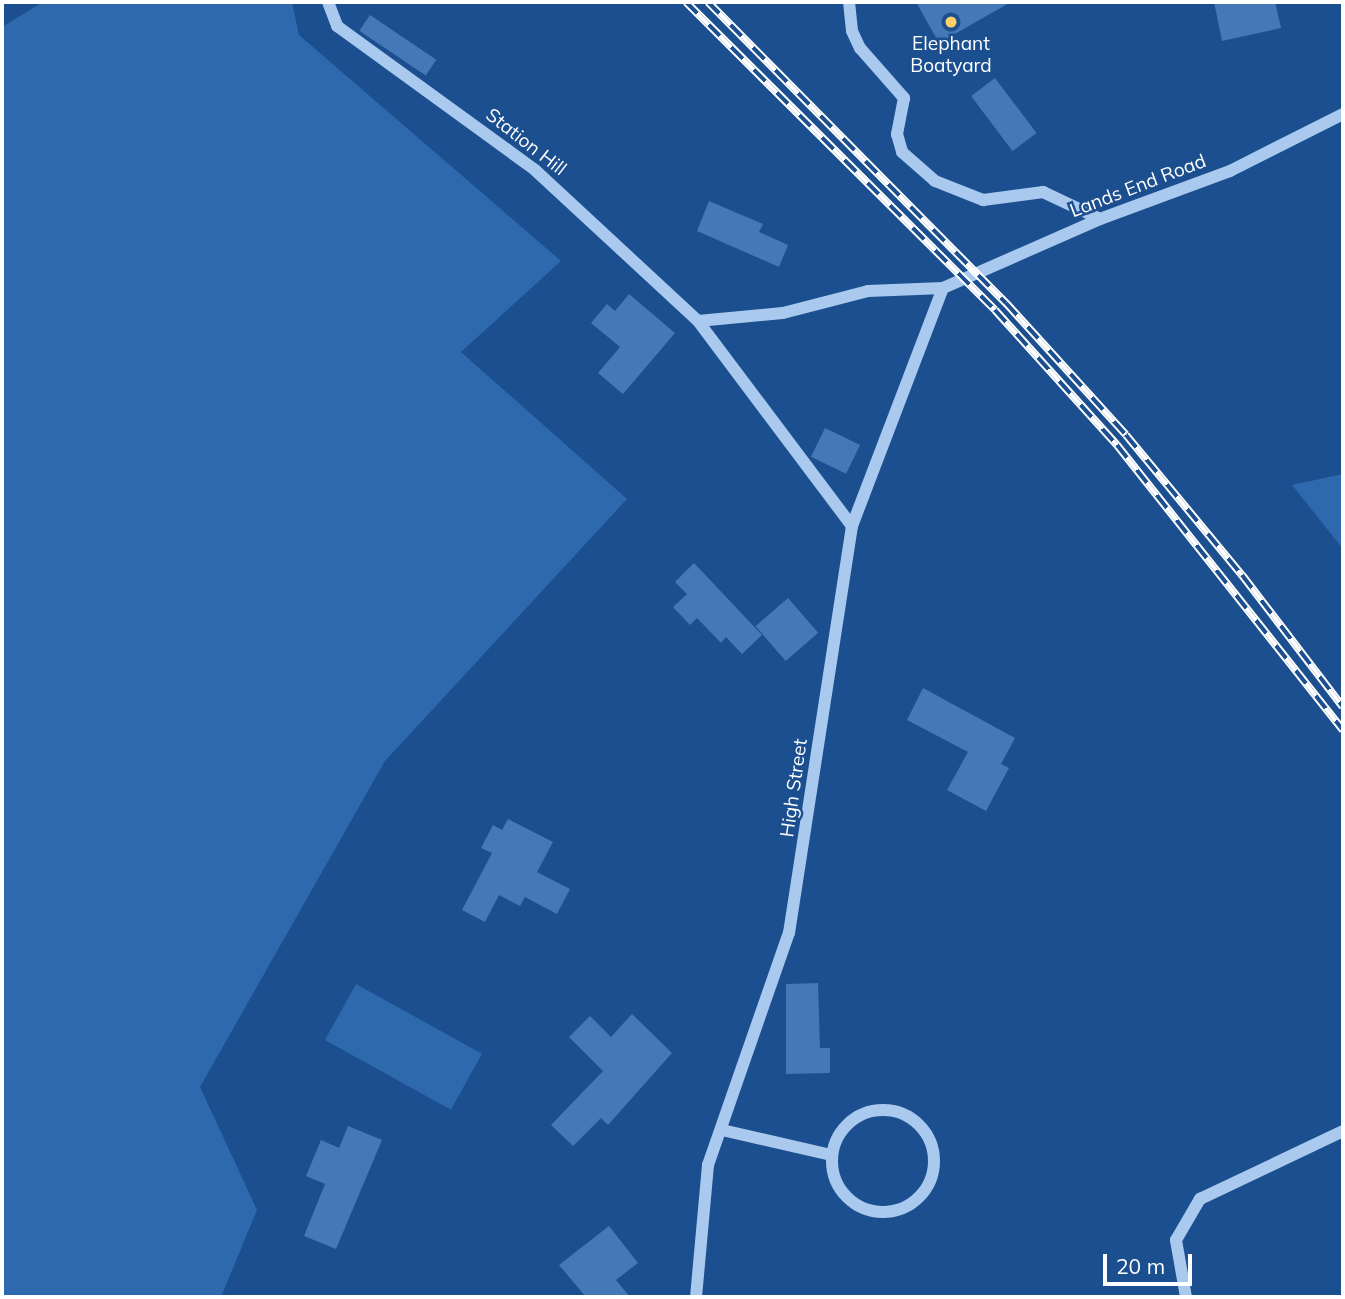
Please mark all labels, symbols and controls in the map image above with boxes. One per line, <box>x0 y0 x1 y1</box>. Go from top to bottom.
marker: Elephant Boatyard <box>943 14 959 30</box>
place label: Elephant Boatyard <box>910 33 992 77</box>
street label: Station Hill <box>481 103 571 181</box>
street label: Lands End Road <box>1067 150 1209 222</box>
street label: High Street <box>776 737 812 839</box>
scale bar <box>1107 1240 1196 1284</box>
text: 20 m <box>1116 1253 1165 1279</box>

